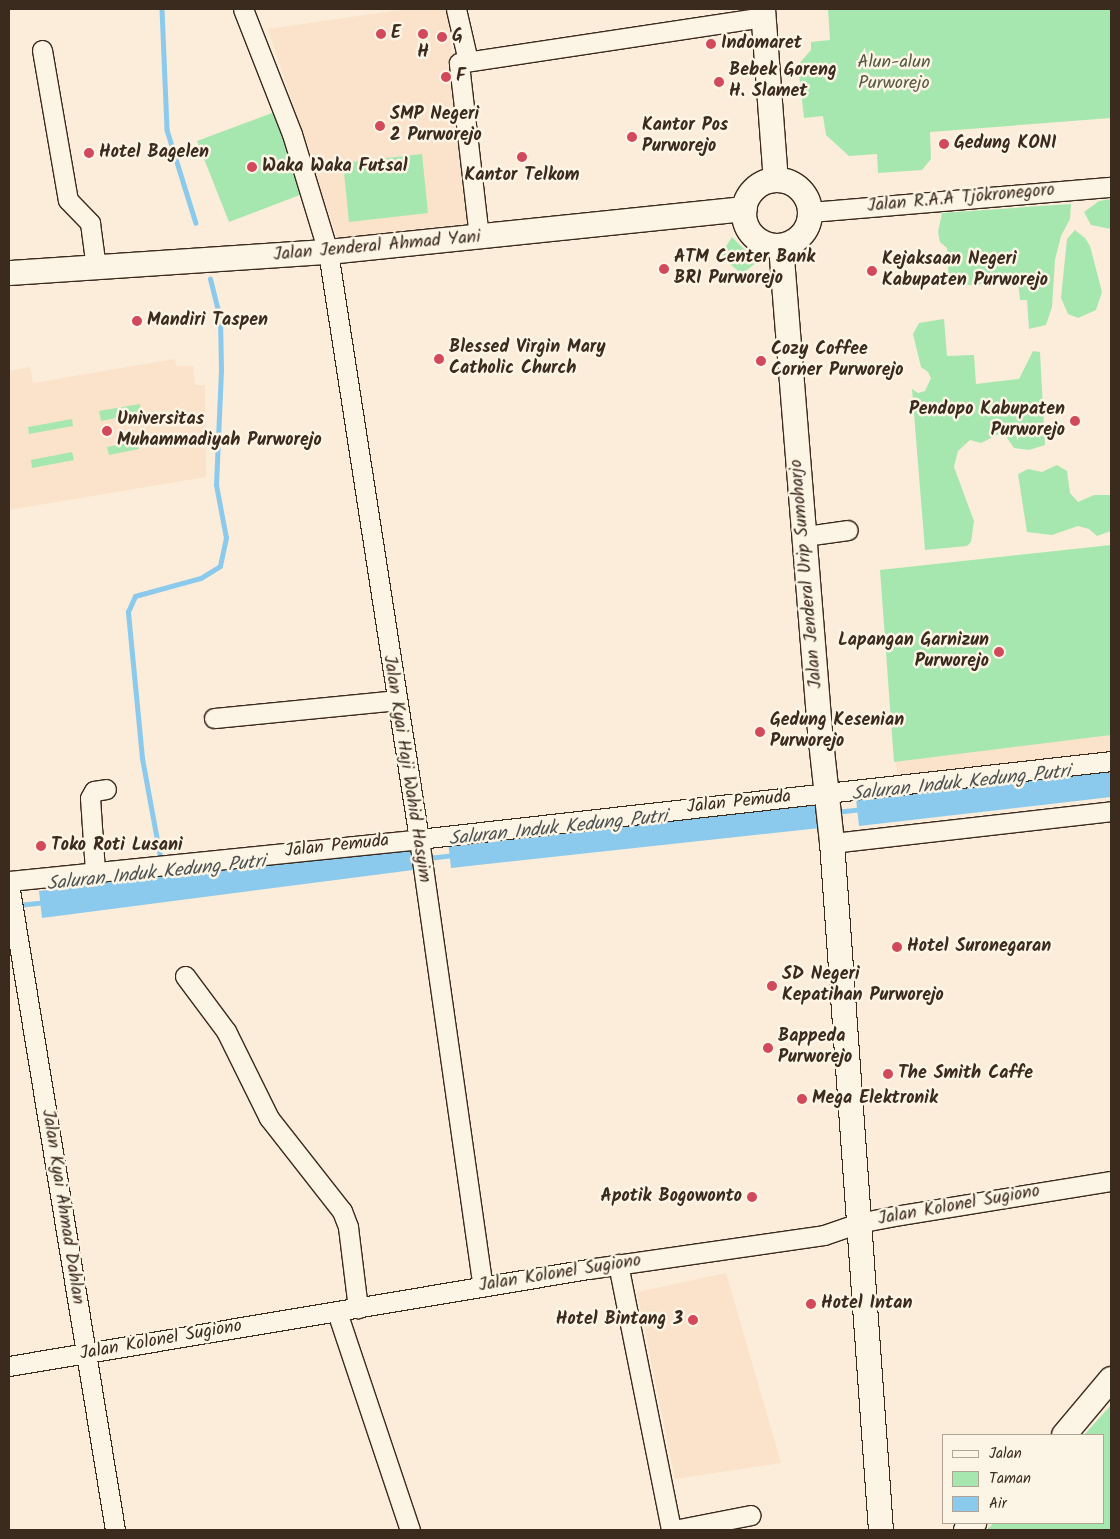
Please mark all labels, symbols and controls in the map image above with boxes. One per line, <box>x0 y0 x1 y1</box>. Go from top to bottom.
place label: E <box>391 23 401 45</box>
place label: G <box>452 26 463 48</box>
marker: E <box>375 28 387 40</box>
marker: H <box>417 28 429 40</box>
marker: G <box>436 31 448 43</box>
place label: Indomaret <box>721 33 802 55</box>
marker: Indomaret <box>705 38 717 50</box>
place label: H <box>417 42 429 64</box>
park label: Alun-alun Purworejo <box>858 53 930 96</box>
place label: Bebek Goreng H. Slamet <box>729 61 837 104</box>
place label: F <box>456 66 466 88</box>
marker: F <box>440 71 452 83</box>
marker: Bebek Goreng H. Slamet <box>713 76 725 88</box>
place label: SMP Negeri 2 Purworejo <box>390 105 482 148</box>
place label: Kantor Pos Purworejo <box>642 116 728 158</box>
marker: SMP Negeri 2 Purworejo <box>374 120 386 132</box>
marker: Kantor Pos Purworejo <box>626 131 638 143</box>
place label: Gedung KONI <box>954 133 1056 155</box>
marker: Gedung KONI <box>938 138 950 150</box>
place label: Hotel Bagelen <box>99 142 209 164</box>
marker: Hotel Bagelen <box>83 147 95 159</box>
marker: Kantor Telkom <box>516 151 528 163</box>
place label: Waka Waka Futsal <box>262 156 408 178</box>
marker: Waka Waka Futsal <box>246 161 258 173</box>
place label: Kantor Telkom <box>465 165 579 187</box>
street label: Jalan R.A.A Tjokronegoro <box>866 180 1056 218</box>
street label: Jalan Jenderal Ahmad Yani <box>272 227 482 267</box>
place label: ATM Center Bank BRI Purworejo <box>674 248 815 290</box>
place label: Kejaksaan Negeri Kabupaten Purworejo <box>882 250 1048 292</box>
marker: ATM Center Bank BRI Purworejo <box>658 263 670 275</box>
marker: Kejaksaan Negeri Kabupaten Purworejo <box>866 265 878 277</box>
place label: Mandiri Taspen <box>147 310 268 332</box>
marker: Mandiri Taspen <box>131 315 143 327</box>
place label: Blessed Virgin Mary Catholic Church <box>449 338 606 380</box>
place label: Cozy Coffee Corner Purworejo <box>771 340 903 382</box>
marker: Blessed Virgin Mary Catholic Church <box>433 353 445 365</box>
marker: Cozy Coffee Corner Purworejo <box>755 355 767 367</box>
place label: Pendopo Kabupaten Purworejo <box>909 400 1065 442</box>
place label: Universitas Muhammadiyah Purworejo <box>117 410 322 452</box>
marker: Pendopo Kabupaten Purworejo <box>1069 415 1081 427</box>
marker: Universitas Muhammadiyah Purworejo <box>101 425 113 437</box>
street label: Jalan Jenderal Urip Sumoharjo <box>786 458 828 690</box>
place label: Lapangan Garnizun Purworejo <box>838 631 989 674</box>
marker: Lapangan Garnizun Purworejo <box>993 646 1005 658</box>
street label: Jalan Kyai Haji Wahid Hasyim <box>377 654 435 884</box>
place label: Gedung Kesenian Purworejo <box>770 711 904 754</box>
marker: Gedung Kesenian Purworejo <box>754 726 766 738</box>
water label: Saluran Induk Kedung Putri <box>851 761 1071 807</box>
street label: Jalan Pemuda <box>686 787 792 819</box>
water label: Saluran Induk Kedung Putri <box>448 806 668 852</box>
street label: Jalan Pemuda <box>284 831 390 863</box>
place label: Toko Roti Lusani <box>51 835 183 857</box>
marker: Toko Roti Lusani <box>35 840 47 852</box>
water label: Saluran Induk Kedung Putri <box>46 851 266 897</box>
place label: Hotel Suronegaran <box>907 936 1051 958</box>
marker: Hotel Suronegaran <box>891 941 903 953</box>
place label: SD Negeri Kepatihan Purworejo <box>782 965 944 1008</box>
marker: SD Negeri Kepatihan Purworejo <box>766 980 778 992</box>
place label: Bappeda Purworejo <box>778 1027 852 1070</box>
marker: Bappeda Purworejo <box>762 1042 774 1054</box>
place label: The Smith Caffe <box>898 1063 1033 1085</box>
marker: The Smith Caffe <box>882 1068 894 1080</box>
place label: Mega Elektronik <box>812 1088 938 1110</box>
marker: Mega Elektronik <box>796 1093 808 1105</box>
street label: Jalan Kyai Ahmad Dahlan <box>36 1108 88 1306</box>
street label: Jalan Kolonel Sugiono <box>876 1181 1042 1231</box>
place label: Apotik Bogowonto <box>601 1186 742 1208</box>
marker: Apotik Bogowonto <box>746 1191 758 1203</box>
street label: Jalan Kolonel Sugiono <box>477 1250 643 1298</box>
place label: Hotel Intan <box>821 1293 912 1315</box>
marker: Hotel Intan <box>805 1298 817 1310</box>
place label: Hotel Bintang 3 <box>556 1309 683 1331</box>
marker: Hotel Bintang 3 <box>687 1314 699 1326</box>
street label: Jalan Kolonel Sugiono <box>78 1316 244 1366</box>
legend <box>942 1434 1105 1524</box>
text: Jalan <box>989 1442 1022 1466</box>
text: Taman <box>989 1467 1031 1491</box>
text: Air <box>989 1492 1007 1516</box>

